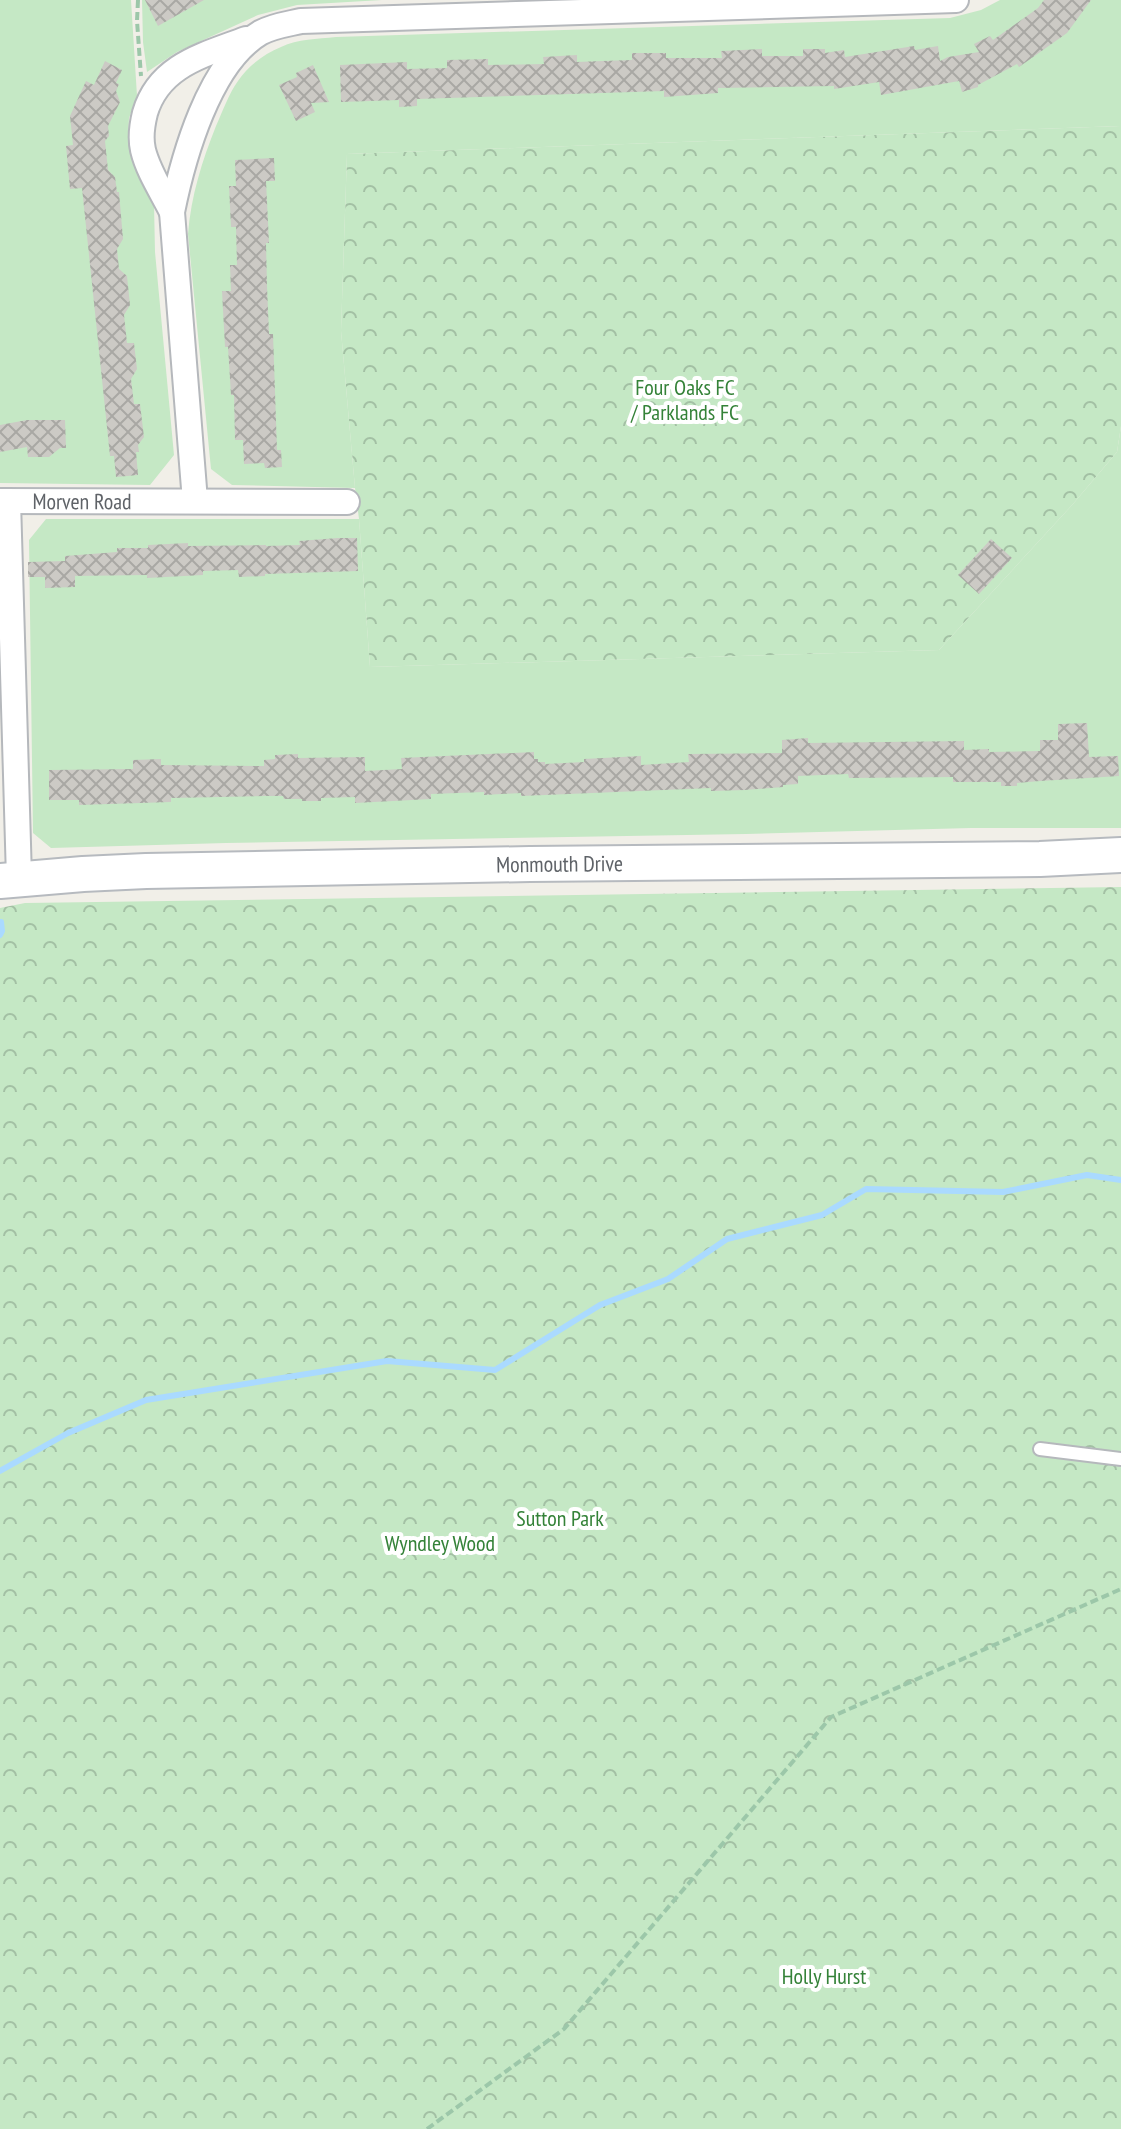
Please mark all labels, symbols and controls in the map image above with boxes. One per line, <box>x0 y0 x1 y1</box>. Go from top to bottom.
park label: Four Oaks FC / Parklands FC <box>630 373 739 426</box>
street label: Morven Road <box>32 487 132 515</box>
street label: Monmouth Drive <box>496 849 623 879</box>
park label: Sutton Park <box>516 1504 604 1532</box>
park label: Wyndley Wood <box>385 1529 495 1557</box>
park label: Holly Hurst <box>782 1962 866 1990</box>

